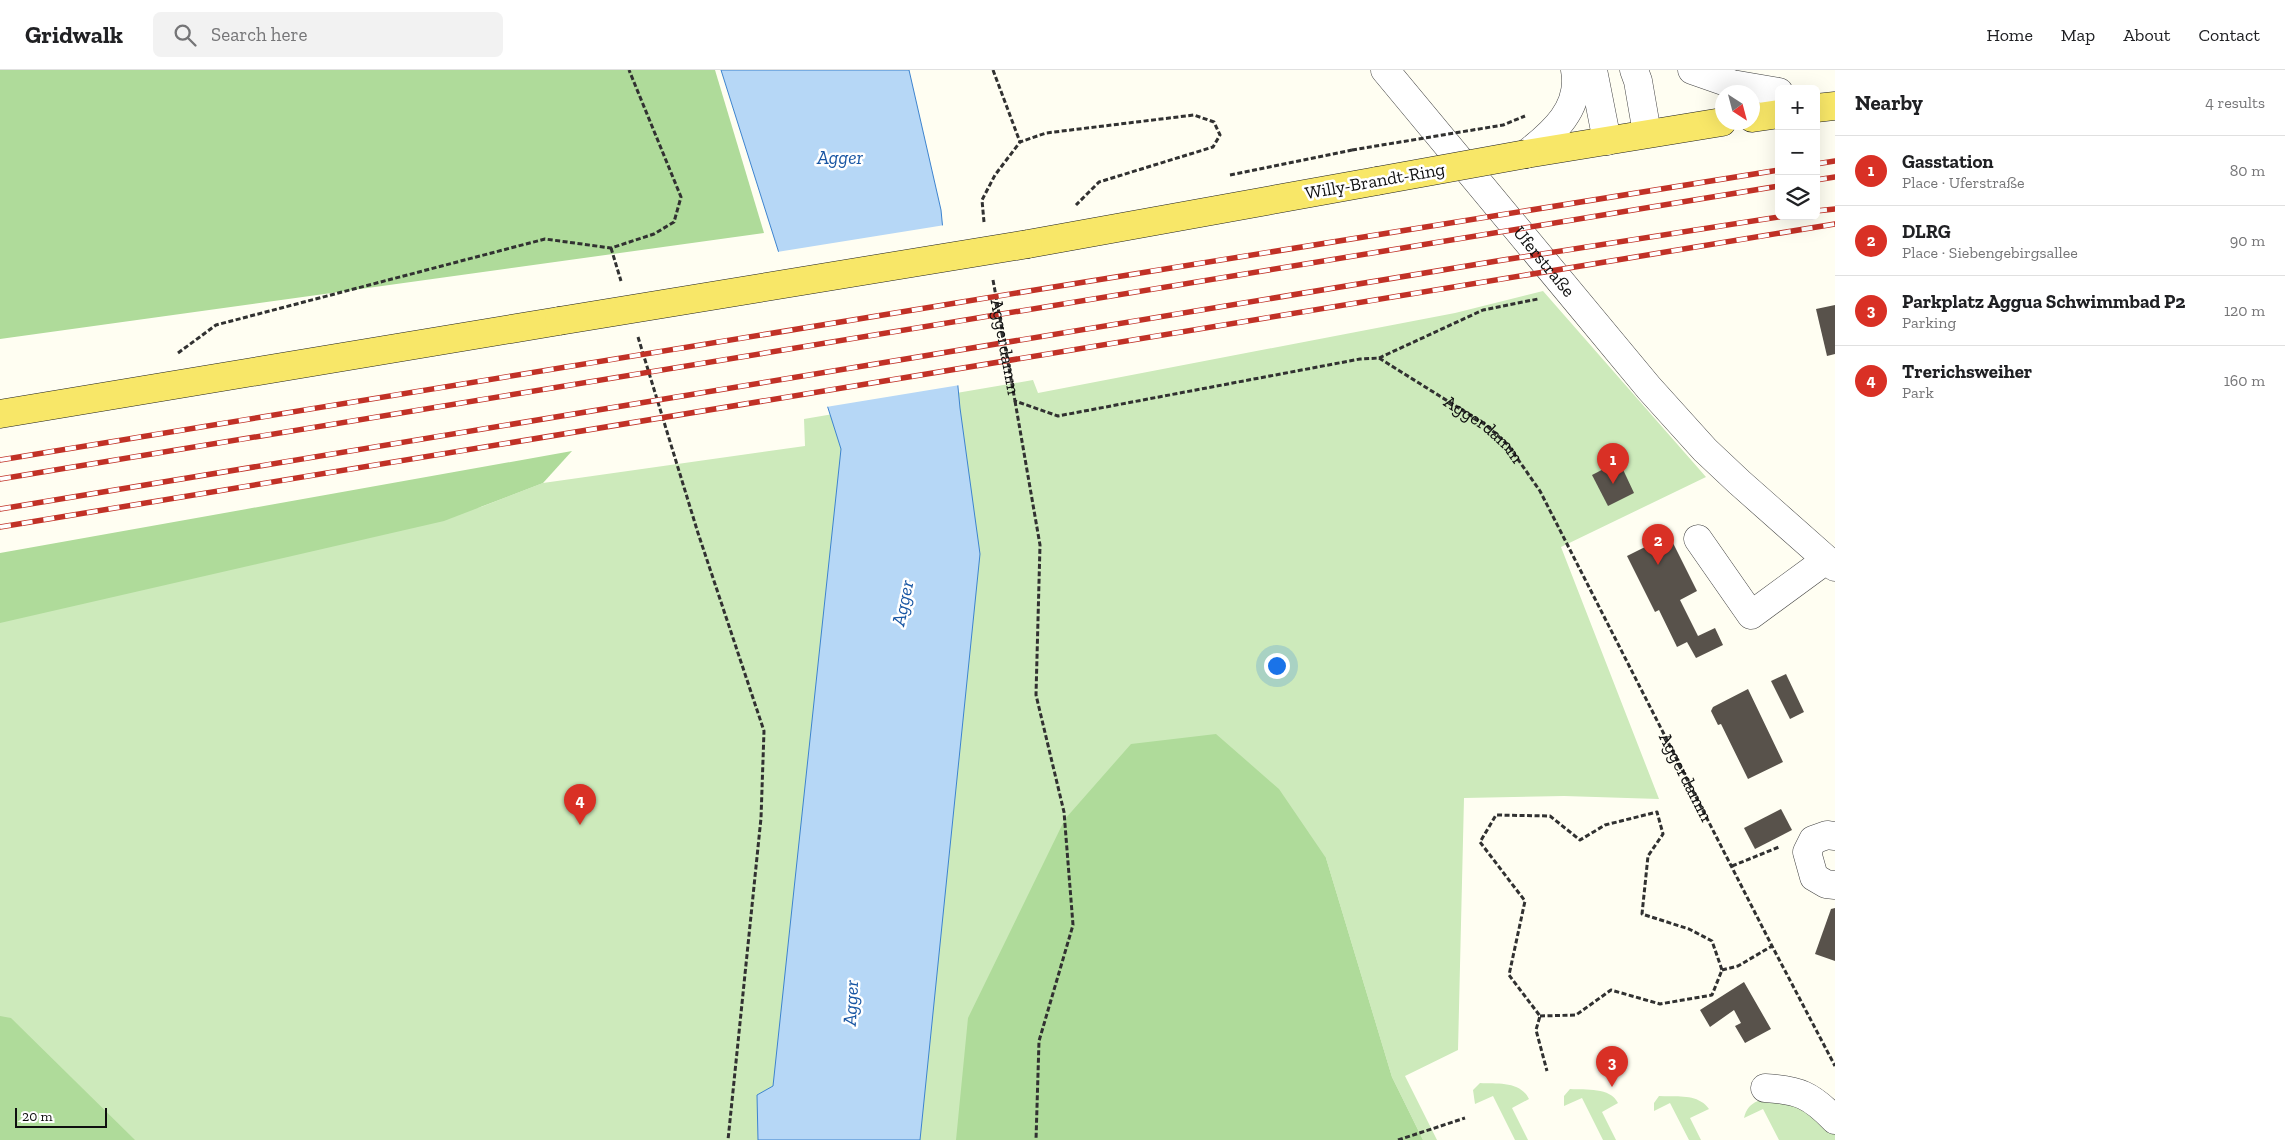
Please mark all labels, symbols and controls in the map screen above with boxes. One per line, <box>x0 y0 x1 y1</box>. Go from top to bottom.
search box <box>153 12 503 57</box>
text: Gridwalk <box>25 20 123 49</box>
icon: search <box>171 21 199 49</box>
text: Search here <box>211 23 307 46</box>
text: Home <box>1986 24 2033 46</box>
text: Map <box>2061 24 2095 46</box>
text: About <box>2123 24 2170 46</box>
text: Contact <box>2198 24 2260 46</box>
north arrow <box>1715 85 1760 130</box>
map controls <box>1775 85 1820 220</box>
button: + <box>1775 85 1820 130</box>
text: Nearby <box>1855 90 1923 115</box>
text: 4 results <box>2205 93 2265 112</box>
button: − <box>1775 130 1820 175</box>
water label: Agger <box>816 146 864 169</box>
text: Gasstation <box>1902 150 1994 173</box>
street label: Willy-Brandt-Ring <box>1303 158 1447 204</box>
text: 1 <box>1868 161 1874 180</box>
text: 80 m <box>2230 161 2265 180</box>
text: Place · Uferstraße <box>1902 173 2025 192</box>
button: layers <box>1775 175 1820 220</box>
text: DLRG <box>1902 220 1951 243</box>
street label: Uferstraße <box>1508 222 1580 301</box>
text: 2 <box>1867 231 1875 250</box>
text: 90 m <box>2230 231 2265 250</box>
text: Place · Siebengebirgsallee <box>1902 243 2078 262</box>
text: Parkplatz Aggua Schwimmbad P2 <box>1902 290 2185 313</box>
street label: Aggerdamm <box>986 297 1025 397</box>
text: 3 <box>1867 301 1875 320</box>
text: 120 m <box>2224 301 2265 320</box>
text: Parking <box>1902 313 1956 332</box>
text: Trerichsweiher <box>1902 360 2032 383</box>
text: 4 <box>1866 371 1876 390</box>
text: 160 m <box>2224 371 2265 390</box>
text: Park <box>1902 383 1934 402</box>
street label: Aggerdamm <box>1440 390 1528 468</box>
pin: 1 <box>1597 443 1629 484</box>
pin: 2 <box>1642 524 1674 565</box>
water label: Agger <box>886 578 919 629</box>
your location <box>1264 653 1290 679</box>
street label: Aggerdamm <box>1654 729 1718 826</box>
pin: 4 <box>564 784 596 825</box>
water label: Agger <box>838 979 863 1028</box>
pin: 3 <box>1596 1046 1628 1087</box>
scale bar <box>15 1105 108 1128</box>
text: 20 m <box>22 1108 53 1125</box>

